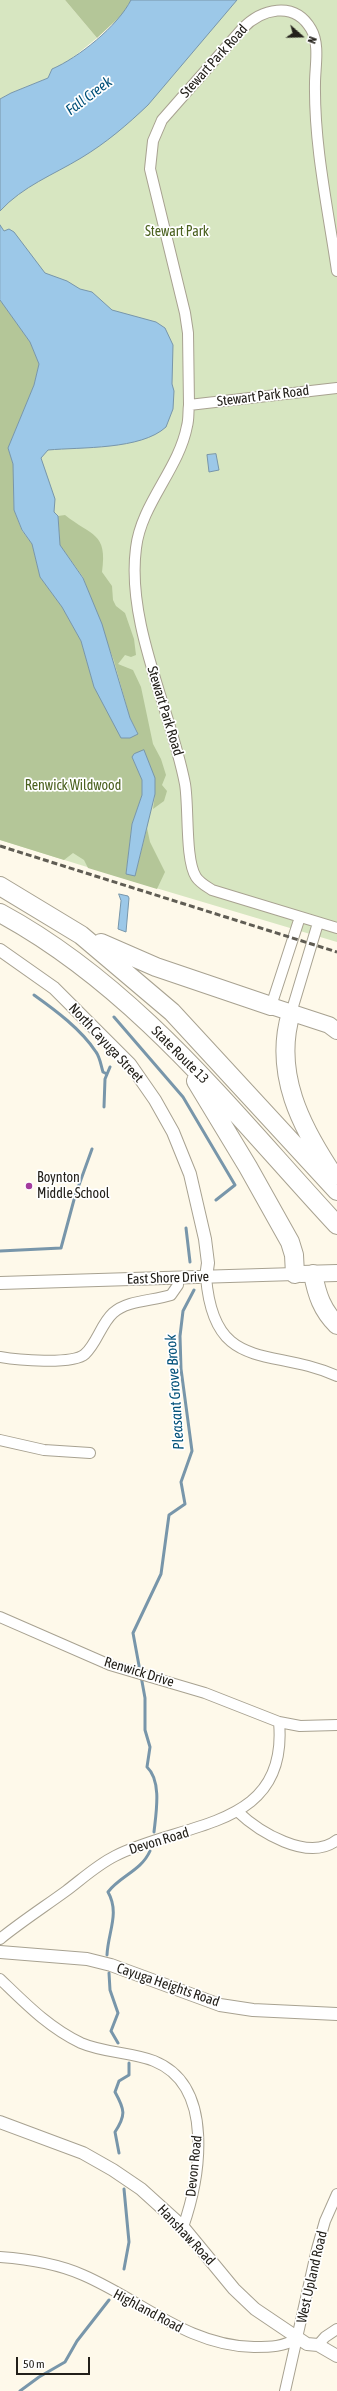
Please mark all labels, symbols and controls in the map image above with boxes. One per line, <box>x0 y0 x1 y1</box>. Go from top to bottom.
north arrow <box>281 16 321 56</box>
street label: Stewart Park Road <box>177 21 251 101</box>
text: N <box>306 35 319 45</box>
water label: Fall Creek <box>62 73 116 119</box>
park label: Stewart Park <box>145 224 209 240</box>
street label: Stewart Park Road <box>216 382 310 410</box>
street label: Stewart Park Road <box>143 664 187 758</box>
park label: Renwick Wildwood <box>25 778 121 794</box>
street label: North Cayuga Street <box>65 1000 147 1086</box>
street label: State Route 13 <box>148 1023 212 1087</box>
place label: Boynton Middle School <box>37 1170 109 1202</box>
marker: Boynton Middle School <box>24 1181 34 1191</box>
street label: East Shore Drive <box>127 1268 209 1288</box>
water label: Pleasant Grove Brook <box>162 1334 188 1450</box>
street label: Renwick Drive <box>102 1653 176 1691</box>
street label: Devon Road <box>127 1824 191 1858</box>
street label: Cayuga Heights Road <box>114 1960 222 2010</box>
street label: Devon Road <box>182 2134 206 2198</box>
street label: Hanshaw Road <box>154 2201 218 2269</box>
street label: West Upland Road <box>293 2229 331 2325</box>
street label: Highland Road <box>110 2286 186 2336</box>
scale bar <box>18 2349 92 2375</box>
text: 50 m <box>23 2357 45 2371</box>

